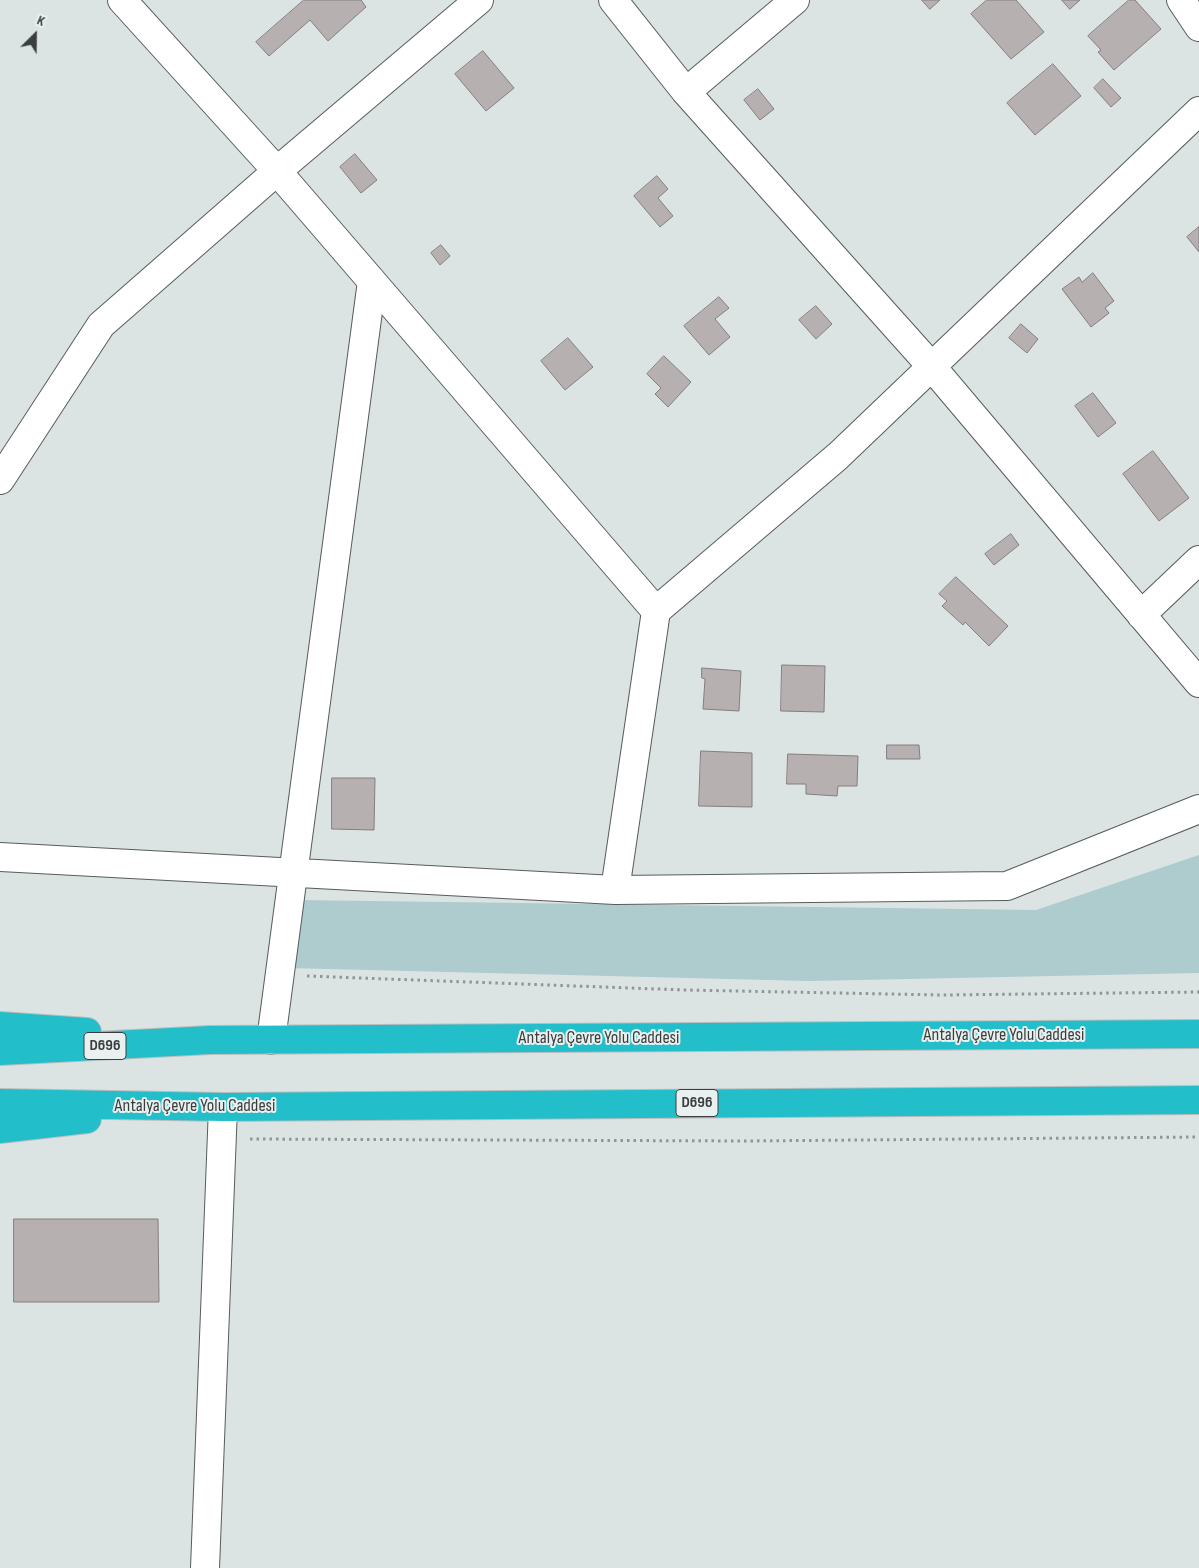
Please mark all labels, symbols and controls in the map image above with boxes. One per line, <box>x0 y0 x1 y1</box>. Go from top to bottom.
north arrow <box>10 10 60 60</box>
text: K <box>35 12 48 30</box>
street label: Antalya Çevre Yolu Caddesi <box>924 1024 1084 1046</box>
street label: Antalya Çevre Yolu Caddesi <box>519 1027 679 1049</box>
road number: D696 <box>84 1032 126 1060</box>
road number: D696 <box>676 1090 718 1116</box>
street label: Antalya Çevre Yolu Caddesi <box>115 1095 275 1117</box>

